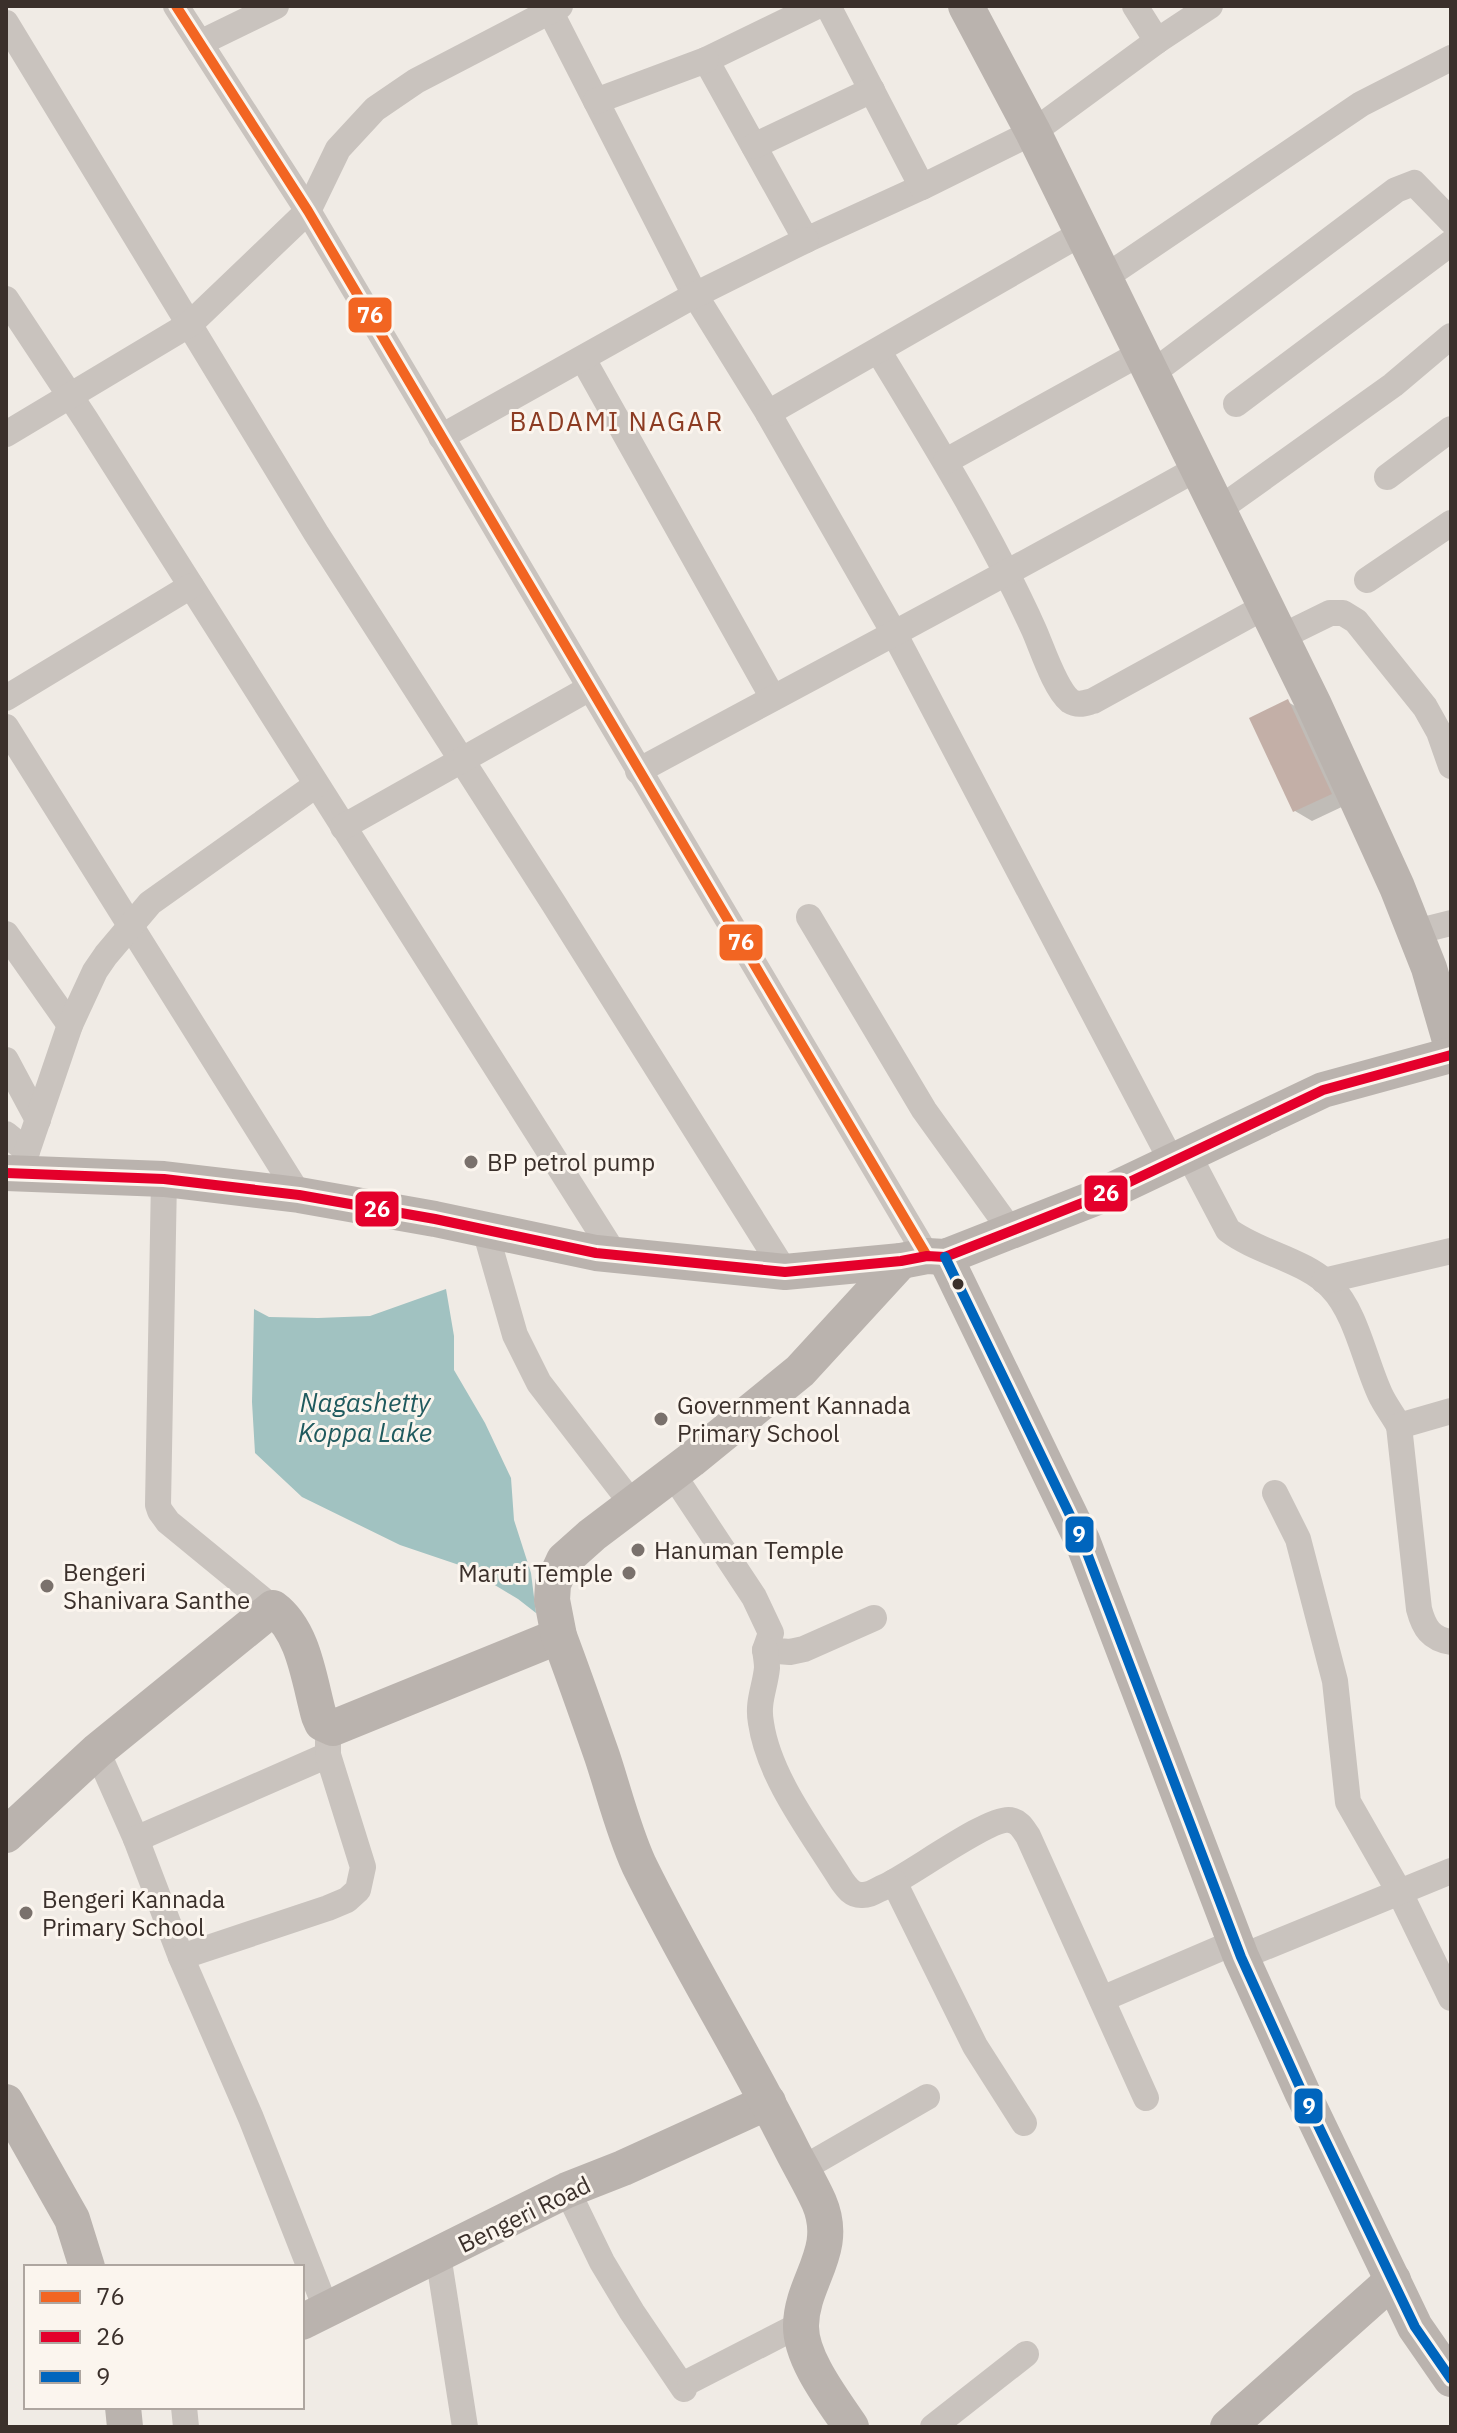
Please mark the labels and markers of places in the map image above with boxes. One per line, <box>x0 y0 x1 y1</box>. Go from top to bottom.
place label: BP petrol pump <box>487 1146 655 1178</box>
marker: BP petrol pump <box>462 1153 480 1171</box>
unlabelled marker <box>950 1276 966 1292</box>
place label: Government Kannada Primary School <box>677 1389 911 1449</box>
marker: Government Kannada Primary School <box>652 1410 670 1428</box>
place label: Hanuman Temple <box>654 1534 844 1566</box>
marker: Hanuman Temple <box>629 1541 647 1559</box>
place label: Bengeri Shanivara Santhe <box>63 1556 250 1616</box>
place label: Maruti Temple <box>458 1557 613 1589</box>
marker: Maruti Temple <box>620 1564 638 1582</box>
marker: Bengeri Shanivara Santhe <box>38 1577 56 1595</box>
place label: Bengeri Kannada Primary School <box>42 1883 225 1943</box>
marker: Bengeri Kannada Primary School <box>17 1904 35 1922</box>

